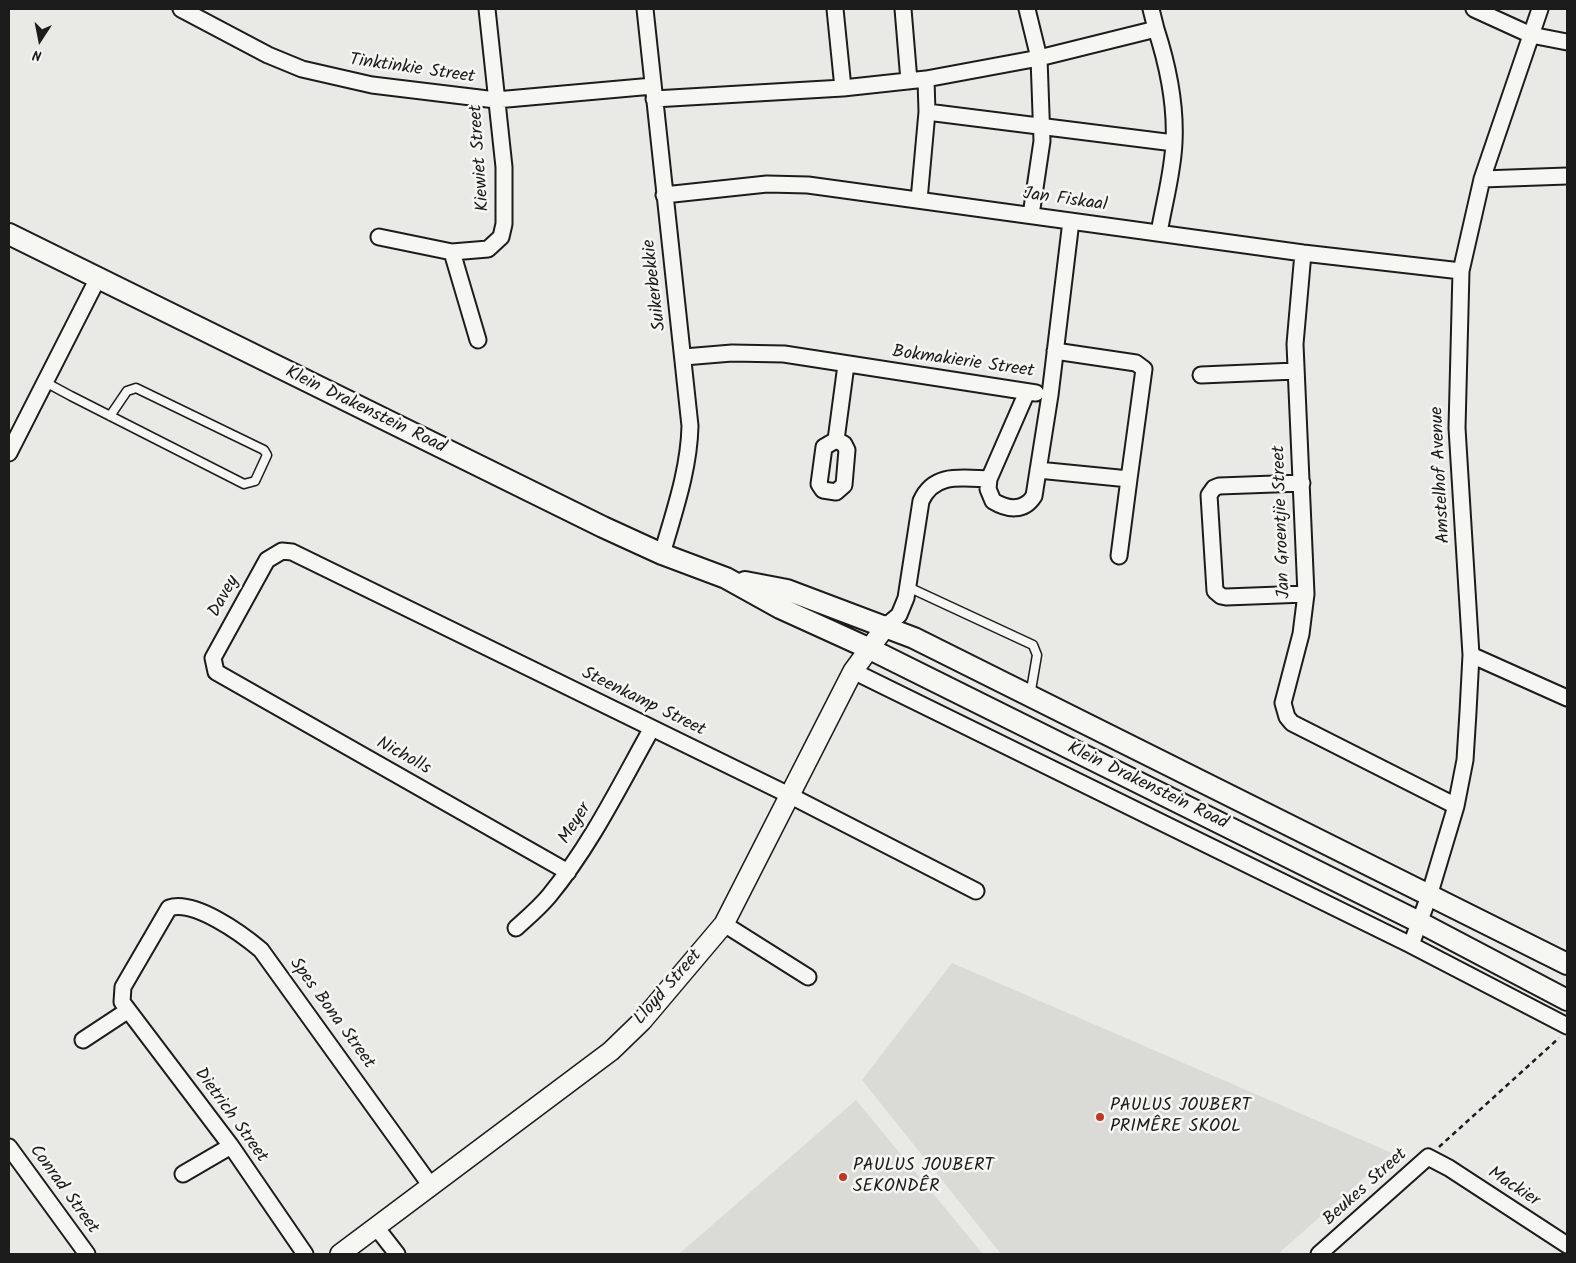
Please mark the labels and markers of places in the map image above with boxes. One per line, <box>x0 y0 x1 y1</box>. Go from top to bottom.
place label: PAULUS JOUBERT PRIMÊRE SKOOL <box>1110 1096 1251 1138</box>
marker: PAULUS JOUBERT PRIMÊRE SKOOL <box>1094 1111 1106 1123</box>
place label: PAULUS JOUBERT SEKONDÊR <box>853 1156 994 1198</box>
marker: PAULUS JOUBERT SEKONDÊR <box>837 1171 849 1183</box>

